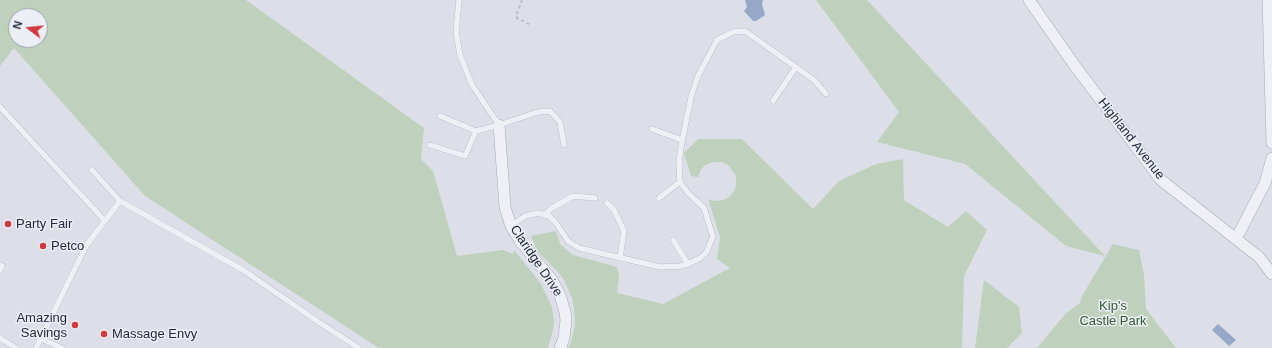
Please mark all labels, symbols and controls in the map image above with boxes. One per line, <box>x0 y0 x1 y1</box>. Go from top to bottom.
north arrow <box>8 8 48 48</box>
text: N <box>11 19 24 30</box>
street label: Highland Avenue <box>1094 95 1168 183</box>
place label: Party Fair <box>16 216 72 232</box>
marker: Party Fair <box>3 219 13 229</box>
street label: Claridge Drive <box>507 222 565 300</box>
place label: Petco <box>51 238 84 254</box>
marker: Petco <box>38 241 48 251</box>
park label: Kip's Castle Park <box>1079 298 1147 329</box>
place label: Amazing Savings <box>16 310 67 341</box>
marker: Amazing Savings <box>70 320 80 330</box>
place label: Massage Envy <box>112 326 197 342</box>
marker: Massage Envy <box>99 329 109 339</box>

